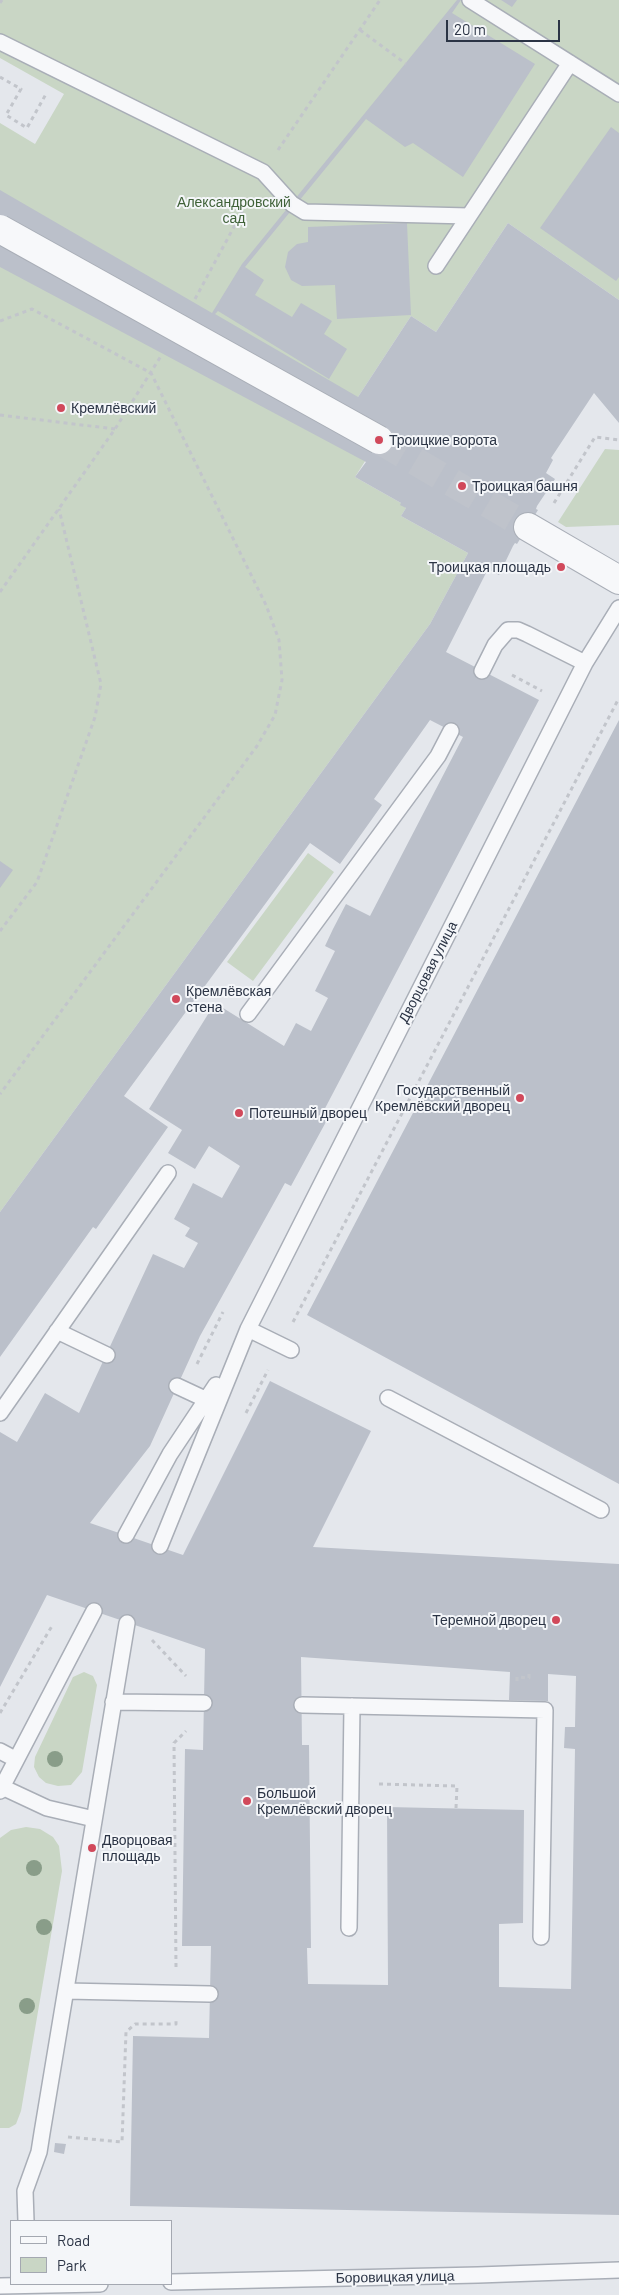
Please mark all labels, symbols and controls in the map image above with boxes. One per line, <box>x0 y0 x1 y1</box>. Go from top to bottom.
scale bar <box>449 10 563 42</box>
text: 20 m <box>454 20 486 38</box>
park label: Александровский сад <box>177 194 291 226</box>
place label: Кремлёвский <box>71 400 156 416</box>
marker: Кремлёвский <box>55 402 67 414</box>
place label: Троицкие ворота <box>389 432 497 448</box>
marker: Троицкие ворота <box>373 434 385 446</box>
place label: Троицкая башня <box>472 478 578 494</box>
marker: Троицкая башня <box>456 480 468 492</box>
place label: Троицкая площадь <box>429 559 551 575</box>
marker: Троицкая площадь <box>555 561 567 573</box>
street label: Дворцовая улица <box>395 918 461 1026</box>
place label: Кремлёвская стена <box>186 983 271 1016</box>
marker: Кремлёвская стена <box>170 993 182 1005</box>
place label: Государственный Кремлёвский дворец <box>375 1082 510 1114</box>
marker: Государственный Кремлёвский дворец <box>514 1092 526 1104</box>
place label: Потешный дворец <box>249 1105 367 1121</box>
marker: Потешный дворец <box>233 1107 245 1119</box>
place label: Теремной дворец <box>432 1612 546 1628</box>
marker: Теремной дворец <box>550 1614 562 1626</box>
place label: Большой Кремлёвский дворец <box>257 1785 392 1818</box>
marker: Большой Кремлёвский дворец <box>241 1795 253 1807</box>
place label: Дворцовая площадь <box>102 1832 173 1864</box>
marker: Дворцовая площадь <box>86 1842 98 1854</box>
legend <box>10 2220 172 2285</box>
text: Road <box>57 2231 90 2249</box>
text: Park <box>57 2256 86 2274</box>
street label: Боровицкая улица <box>335 2268 455 2286</box>

